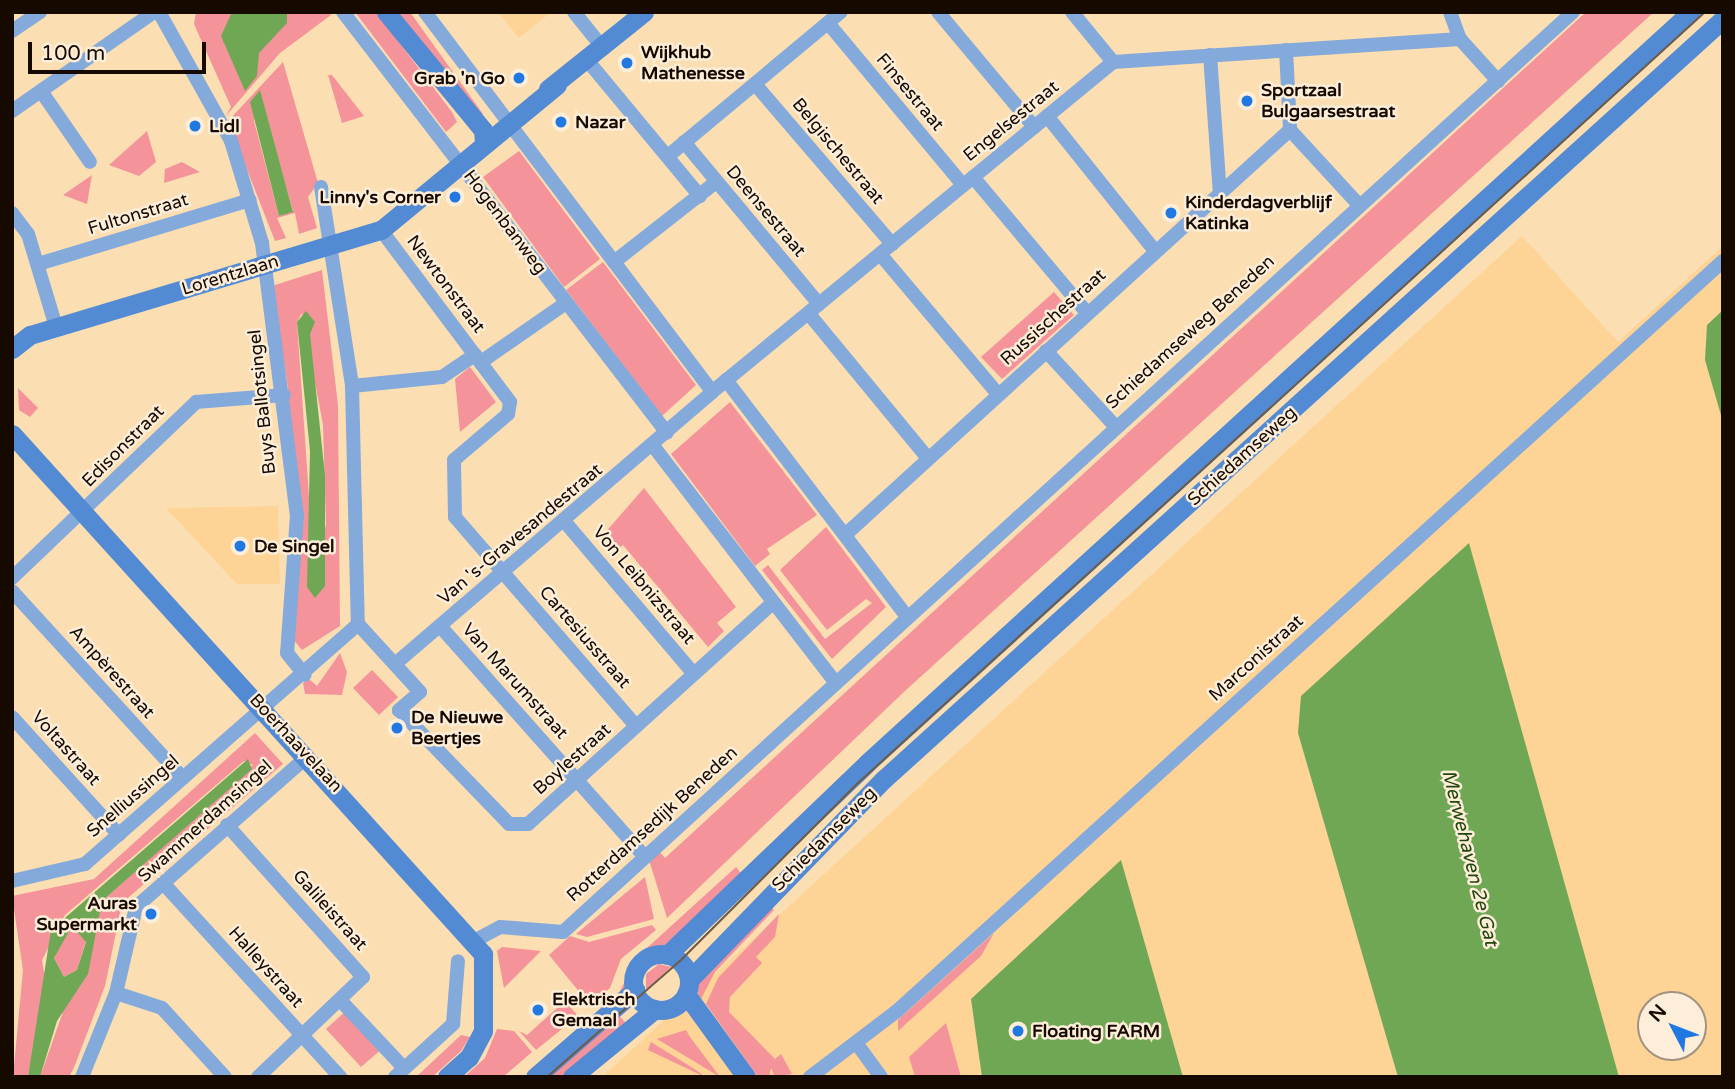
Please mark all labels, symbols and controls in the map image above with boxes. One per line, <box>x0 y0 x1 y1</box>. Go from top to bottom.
scale bar <box>32 28 210 72</box>
text: 100 m <box>41 41 105 66</box>
place label: Wijkhub Mathenesse <box>641 42 745 84</box>
street label: Finsestraat <box>871 49 949 135</box>
marker: Wijkhub Mathenesse <box>619 55 635 71</box>
place label: Grab 'n Go <box>414 67 505 89</box>
marker: Grab 'n Go <box>511 70 527 86</box>
street label: Engelsestraat <box>959 76 1063 166</box>
place label: Sportzaal Bulgaarsestraat <box>1261 80 1395 122</box>
marker: Sportzaal Bulgaarsestraat <box>1239 93 1255 109</box>
street label: Belgischestraat <box>787 94 889 208</box>
place label: Nazar <box>575 111 626 133</box>
marker: Nazar <box>553 114 569 130</box>
place label: Lidl <box>209 115 240 137</box>
marker: Lidl <box>187 118 203 134</box>
street label: Deensestraat <box>722 161 810 261</box>
street label: Hogenbanweg <box>459 166 551 278</box>
place label: Linny's Corner <box>319 186 441 208</box>
street label: Fultonstraat <box>85 189 191 239</box>
marker: Linny's Corner <box>447 189 463 205</box>
place label: Kinderdagverblijf Katinka <box>1185 192 1332 234</box>
marker: Kinderdagverblijf Katinka <box>1163 205 1179 221</box>
street label: Newtonstraat <box>402 231 490 337</box>
street label: Lorentzlaan <box>179 250 281 300</box>
street label: Schiedamseweg Beneden <box>1101 250 1279 414</box>
street label: Russischestraat <box>996 264 1110 370</box>
street label: Buys Ballotsingel <box>244 328 280 476</box>
street label: Edisonstraat <box>78 401 168 491</box>
street label: Schiedamseweg <box>1183 402 1301 510</box>
street label: Van 's-Gravesandestraat <box>433 459 607 609</box>
street label: Von Leibnizstraat <box>588 521 700 649</box>
place label: De Singel <box>254 535 334 557</box>
marker: De Singel <box>232 538 248 554</box>
street label: Cartesiusstraat <box>535 581 635 693</box>
street label: Marconistraat <box>1204 610 1308 706</box>
street label: Van Marumstraat <box>457 619 573 743</box>
street label: Ampèrestraat <box>65 621 159 723</box>
street label: Boerhaavelaan <box>245 689 347 797</box>
street label: Voltastraat <box>27 706 105 790</box>
place label: De Nieuwe Beertjes <box>411 707 503 750</box>
street label: Boylestraat <box>529 719 615 799</box>
marker: De Nieuwe Beertjes <box>389 720 405 736</box>
street label: Rotterdamsedijk Beneden <box>562 742 742 906</box>
street label: Snelliussingel <box>82 750 184 842</box>
street label: Swammerdamsingel <box>134 755 276 887</box>
water label: Merwehaven 2e Gat <box>1436 768 1502 948</box>
street label: Schiedamseweg <box>767 782 881 896</box>
street label: Galileistraat <box>288 865 372 955</box>
place label: Auras Supermarkt <box>36 893 137 936</box>
marker: Auras Supermarkt <box>143 906 159 922</box>
street label: Halleystraat <box>224 922 308 1012</box>
place label: Elektrisch Gemaal <box>552 989 635 1032</box>
north arrow <box>1637 991 1707 1061</box>
text: N <box>1645 1000 1671 1026</box>
marker: Elektrisch Gemaal <box>530 1002 546 1018</box>
place label: Floating FARM <box>1032 1020 1160 1042</box>
marker: Floating FARM <box>1010 1023 1026 1039</box>

